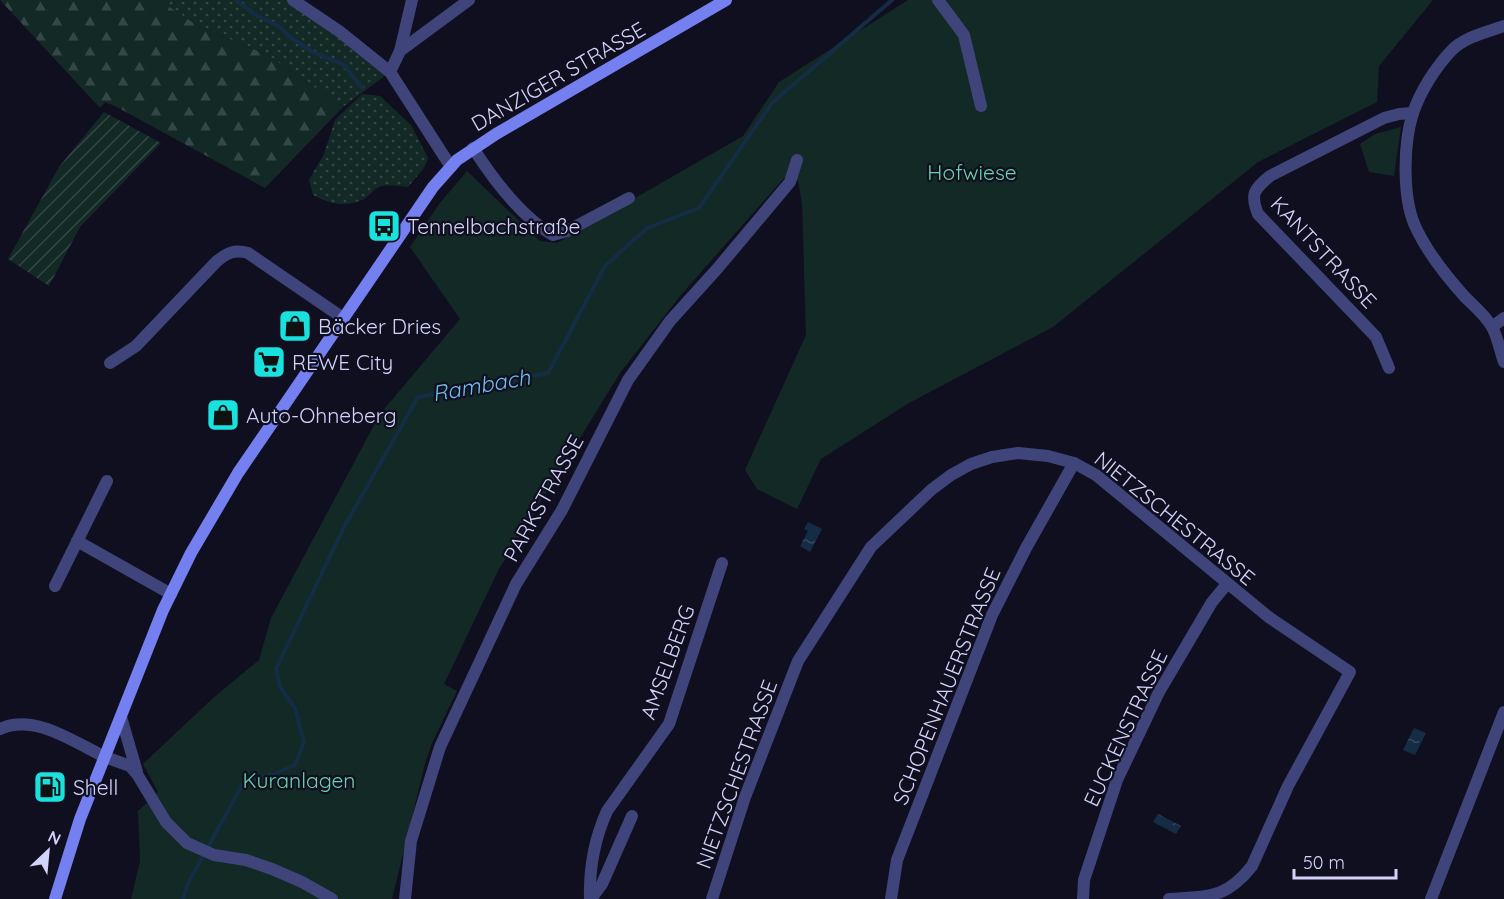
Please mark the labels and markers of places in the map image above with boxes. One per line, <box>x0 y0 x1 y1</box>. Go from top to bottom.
bus stop icon: Tennelbachstraße <box>366 208 402 244</box>
place label: Tennelbachstraße <box>407 213 580 239</box>
shop icon: Bäcker Dries <box>277 308 313 344</box>
place label: Bäcker Dries <box>318 313 441 339</box>
supermarket icon: REWE City <box>251 344 287 380</box>
place label: REWE City <box>292 349 393 375</box>
shop icon: Auto-Ohneberg <box>205 397 241 433</box>
place label: Auto-Ohneberg <box>246 402 397 428</box>
fuel station icon: Shell <box>32 769 68 805</box>
place label: Shell <box>73 774 118 800</box>

